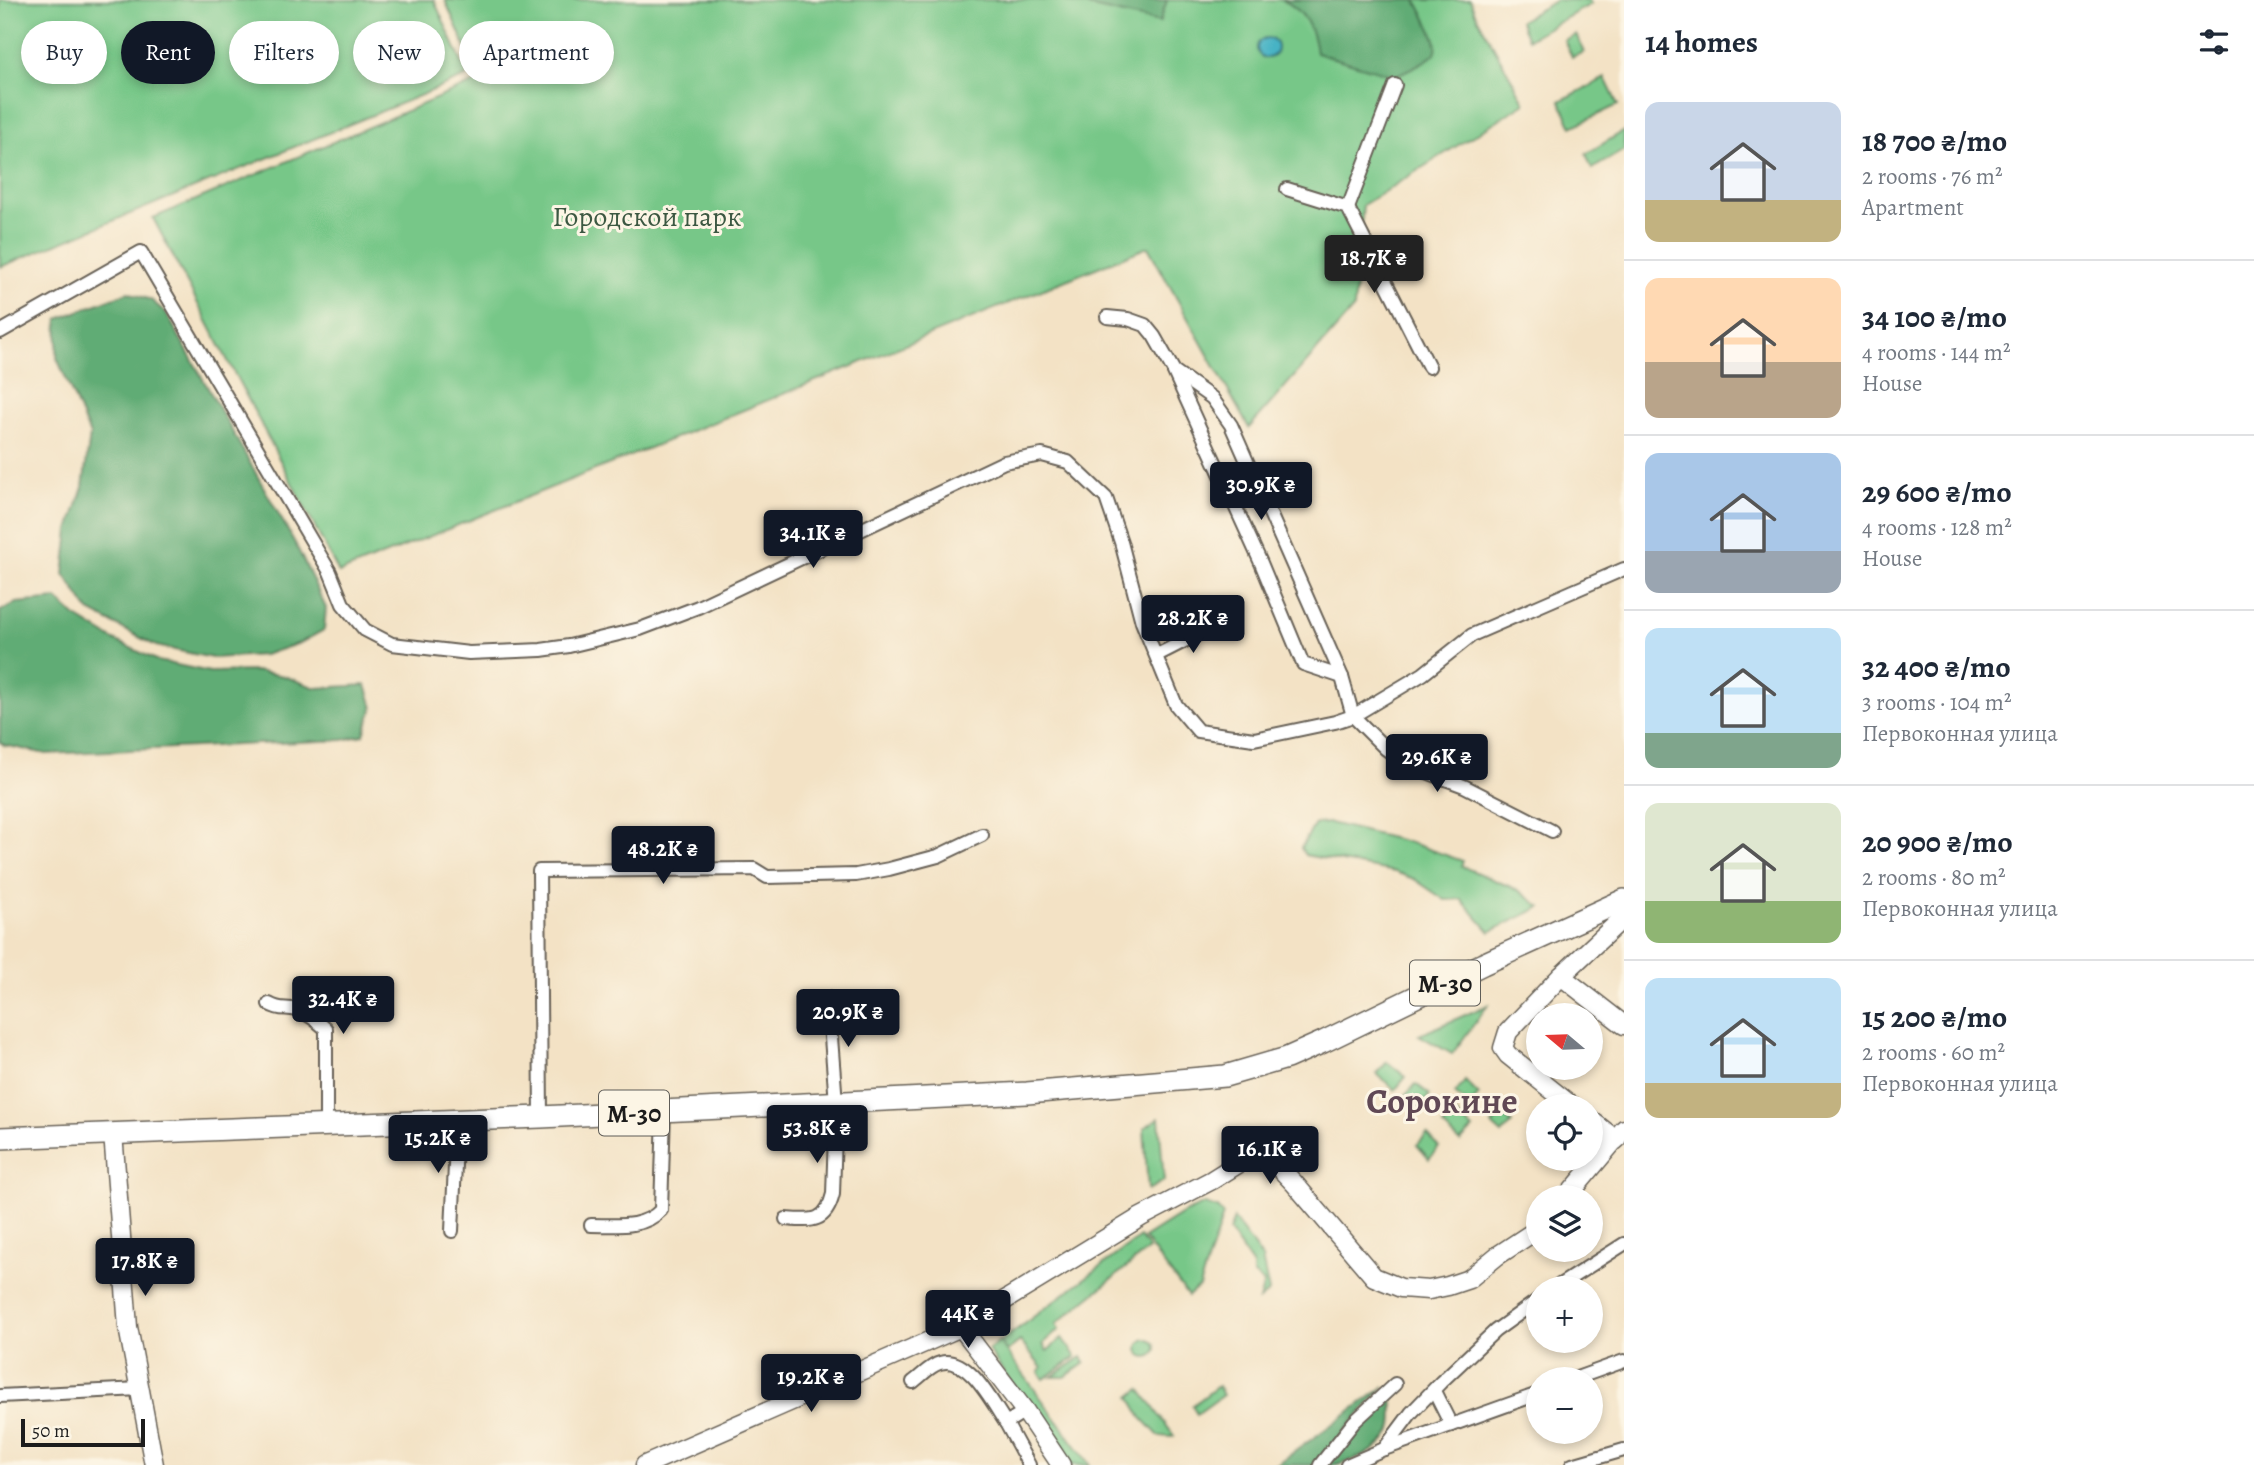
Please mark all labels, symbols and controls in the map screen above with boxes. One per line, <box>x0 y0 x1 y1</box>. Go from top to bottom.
chip: Buy <box>21 21 107 84</box>
chip: Rent <box>121 21 215 84</box>
chip: Filters <box>229 21 339 84</box>
chip: New <box>353 21 445 84</box>
chip: Apartment <box>459 21 614 84</box>
text: 14 homes <box>1645 22 1758 62</box>
icon: filters <box>2195 23 2233 61</box>
text: 18 700 ₴/mo <box>1862 121 2007 161</box>
icon: home <box>1701 130 1785 214</box>
text: 2 rooms · 76 m² <box>1862 161 2003 192</box>
text: Apartment <box>1862 192 1964 223</box>
park label: Городской парк <box>553 198 741 236</box>
pin: 18.7K ₴ <box>1309 236 1439 295</box>
text: 18.7K ₴ <box>1341 242 1407 273</box>
text: 34 100 ₴/mo <box>1862 297 2007 337</box>
icon: home <box>1701 306 1785 390</box>
text: 4 rooms · 144 m² <box>1862 337 2010 368</box>
text: House <box>1862 368 1922 399</box>
pin: 30.9K ₴ <box>1196 462 1326 522</box>
text: 30.9K ₴ <box>1226 469 1296 500</box>
text: 29 600 ₴/mo <box>1862 472 2012 512</box>
icon: home <box>1701 481 1785 565</box>
pin: 34.1K ₴ <box>748 510 878 570</box>
text: 4 rooms · 128 m² <box>1862 512 2012 543</box>
text: 34.1K ₴ <box>780 517 846 548</box>
text: House <box>1862 543 1922 574</box>
pin: 28.2K ₴ <box>1128 596 1258 655</box>
text: 28.2K ₴ <box>1157 602 1229 633</box>
text: 32 400 ₴/mo <box>1862 647 2011 687</box>
icon: home <box>1701 656 1785 740</box>
text: 3 rooms · 104 m² <box>1862 687 2011 718</box>
text: Первоконная улица <box>1862 718 2058 749</box>
pin: 29.6K ₴ <box>1372 734 1502 794</box>
text: 29.6K ₴ <box>1402 741 1472 772</box>
text: 20 900 ₴/mo <box>1862 822 2013 862</box>
pin: 48.2K ₴ <box>598 826 728 886</box>
icon: home <box>1701 831 1785 915</box>
text: 48.2K ₴ <box>628 833 698 864</box>
text: 2 rooms · 80 m² <box>1862 862 2006 893</box>
text: Первоконная улица <box>1862 893 2058 924</box>
road number: М-30 <box>1410 960 1480 1006</box>
pin: 32.4K ₴ <box>278 976 408 1036</box>
text: 32.4K ₴ <box>308 983 378 1014</box>
pin: 20.9K ₴ <box>783 990 913 1049</box>
text: 20.9K ₴ <box>812 996 884 1027</box>
text: 15 200 ₴/mo <box>1862 997 2007 1037</box>
north arrow <box>1526 1003 1603 1080</box>
map controls <box>1526 1003 1603 1444</box>
icon: home <box>1701 1006 1785 1090</box>
text: 2 rooms · 60 m² <box>1862 1037 2005 1068</box>
text: Первоконная улица <box>1862 1068 2058 1099</box>
district label: Сорокине <box>1366 1077 1518 1125</box>
road number: М-30 <box>599 1090 669 1136</box>
button: locate <box>1526 1094 1603 1171</box>
pin: 53.8K ₴ <box>752 1106 882 1165</box>
text: 53.8K ₴ <box>783 1112 851 1143</box>
pin: 15.2K ₴ <box>373 1116 503 1175</box>
text: 15.2K ₴ <box>405 1122 471 1153</box>
pin: 16.1K ₴ <box>1205 1126 1335 1186</box>
text: 16.1K ₴ <box>1237 1133 1303 1164</box>
button: layers <box>1526 1185 1603 1262</box>
pin: 17.8K ₴ <box>80 1238 210 1298</box>
text: 17.8K ₴ <box>112 1245 178 1276</box>
button: + <box>1526 1276 1603 1353</box>
pin: 44K ₴ <box>919 1290 1017 1350</box>
text: 44K ₴ <box>941 1297 995 1328</box>
pin: 19.2K ₴ <box>746 1354 876 1414</box>
text: 19.2K ₴ <box>777 1361 845 1392</box>
button: − <box>1526 1367 1603 1444</box>
scale bar <box>21 1416 145 1448</box>
text: 50 m <box>32 1418 70 1444</box>

